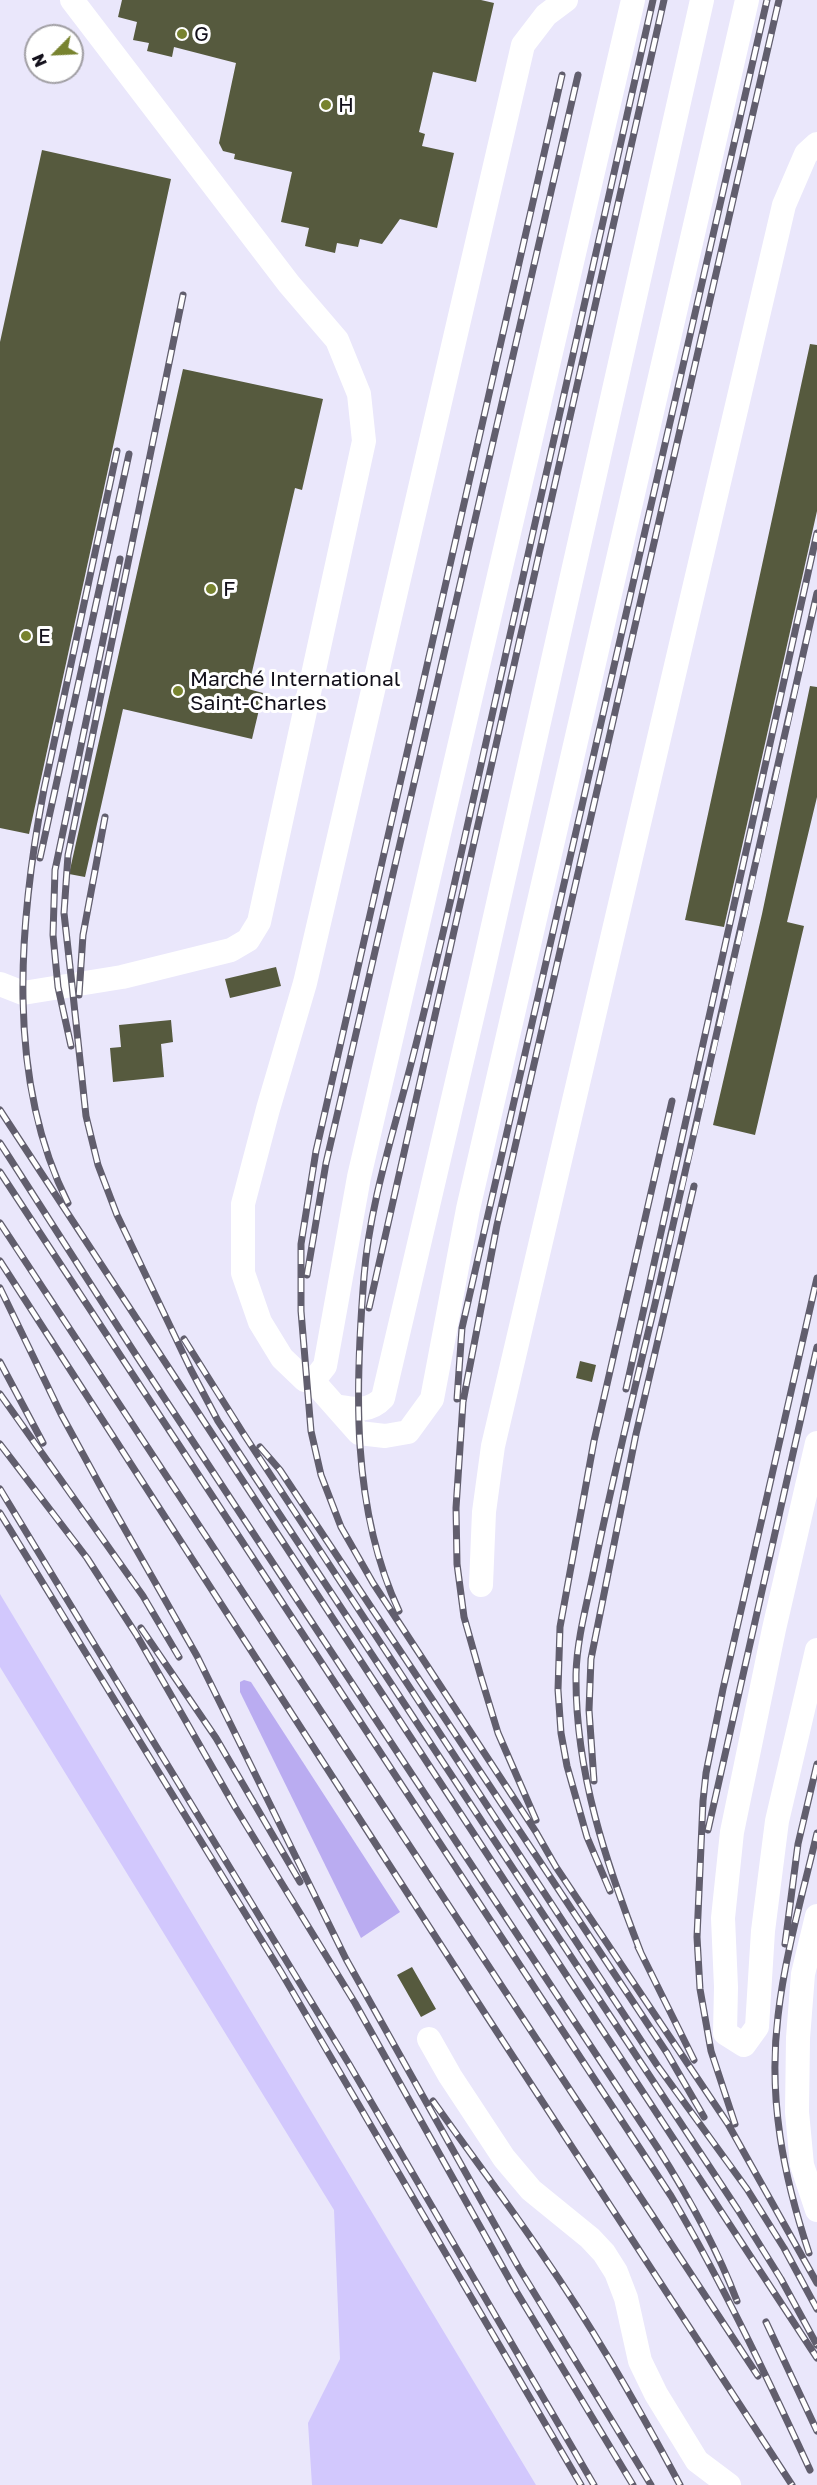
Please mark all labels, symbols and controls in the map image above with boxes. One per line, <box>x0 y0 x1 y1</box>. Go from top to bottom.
place label: G <box>194 21 209 47</box>
north arrow <box>24 24 84 84</box>
marker: G <box>175 27 189 41</box>
text: N <box>28 51 51 70</box>
place label: H <box>338 92 354 118</box>
marker: H <box>319 98 333 112</box>
place label: F <box>223 576 235 602</box>
marker: F <box>204 582 218 596</box>
place label: E <box>38 623 51 649</box>
marker: E <box>19 629 33 643</box>
place label: Marché International Saint-Charles <box>190 666 400 716</box>
marker: Marché International Saint-Charles <box>171 684 185 698</box>

